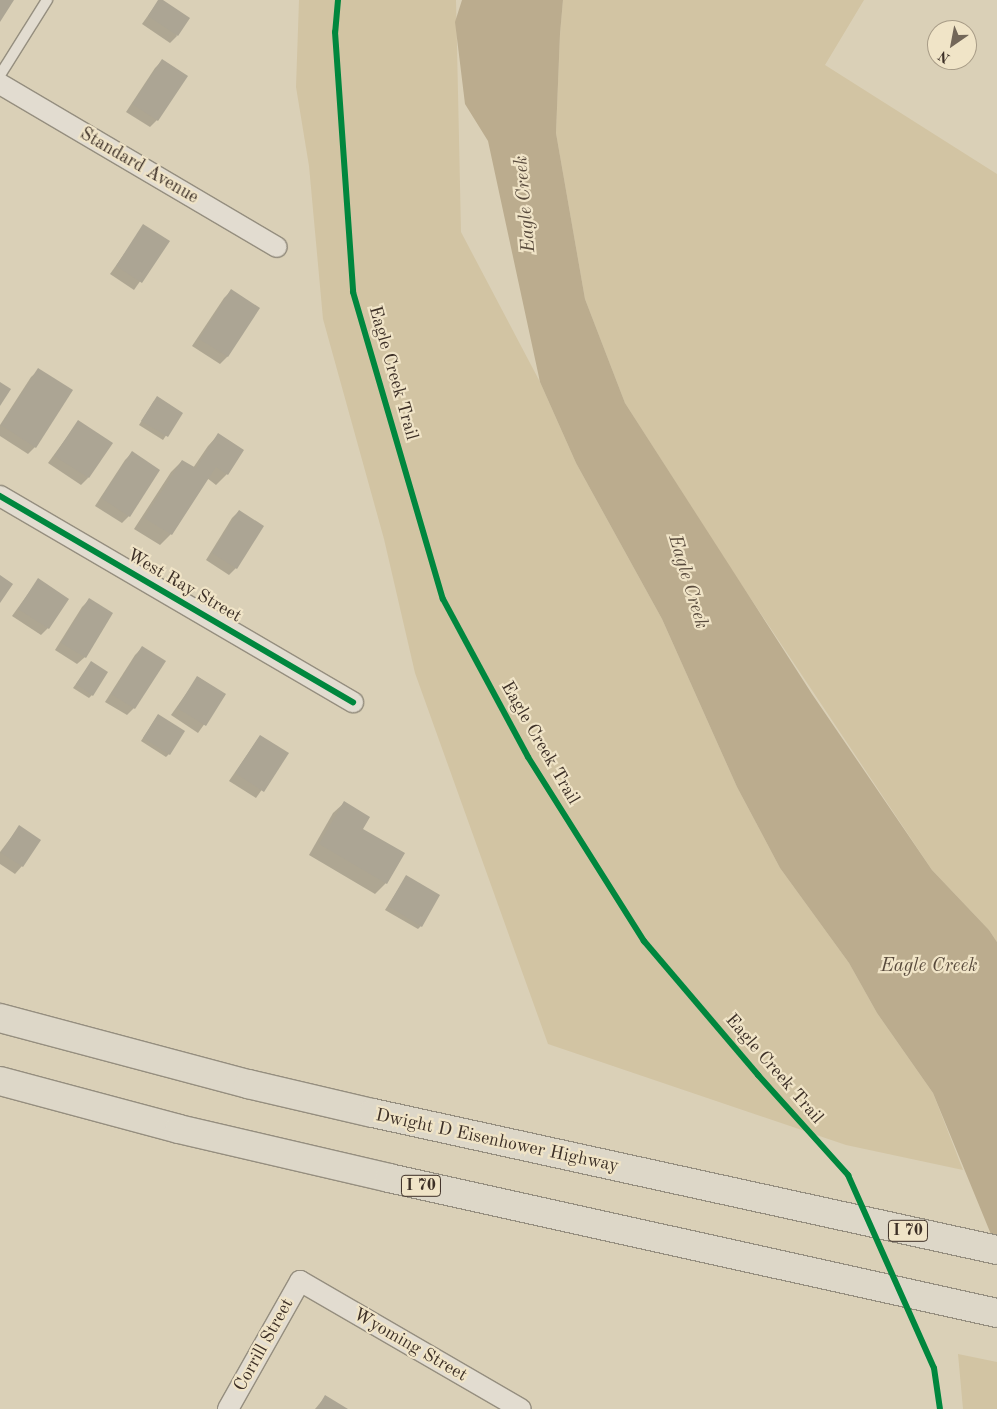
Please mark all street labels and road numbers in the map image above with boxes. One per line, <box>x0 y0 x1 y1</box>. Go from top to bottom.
street label: Standard Avenue <box>76 123 202 209</box>
street label: Eagle Creek Trail <box>364 303 422 443</box>
street label: West Ray Street <box>123 544 245 628</box>
street label: Eagle Creek Trail <box>496 678 584 808</box>
street label: Eagle Creek Trail <box>720 1010 828 1128</box>
street label: Dwight D Eisenhower Highway <box>373 1105 621 1177</box>
road number: I 70 <box>400 1172 442 1200</box>
road number: I 70 <box>887 1218 929 1244</box>
street label: Corrill Street <box>230 1295 298 1395</box>
street label: Wyoming Street <box>349 1304 471 1386</box>

